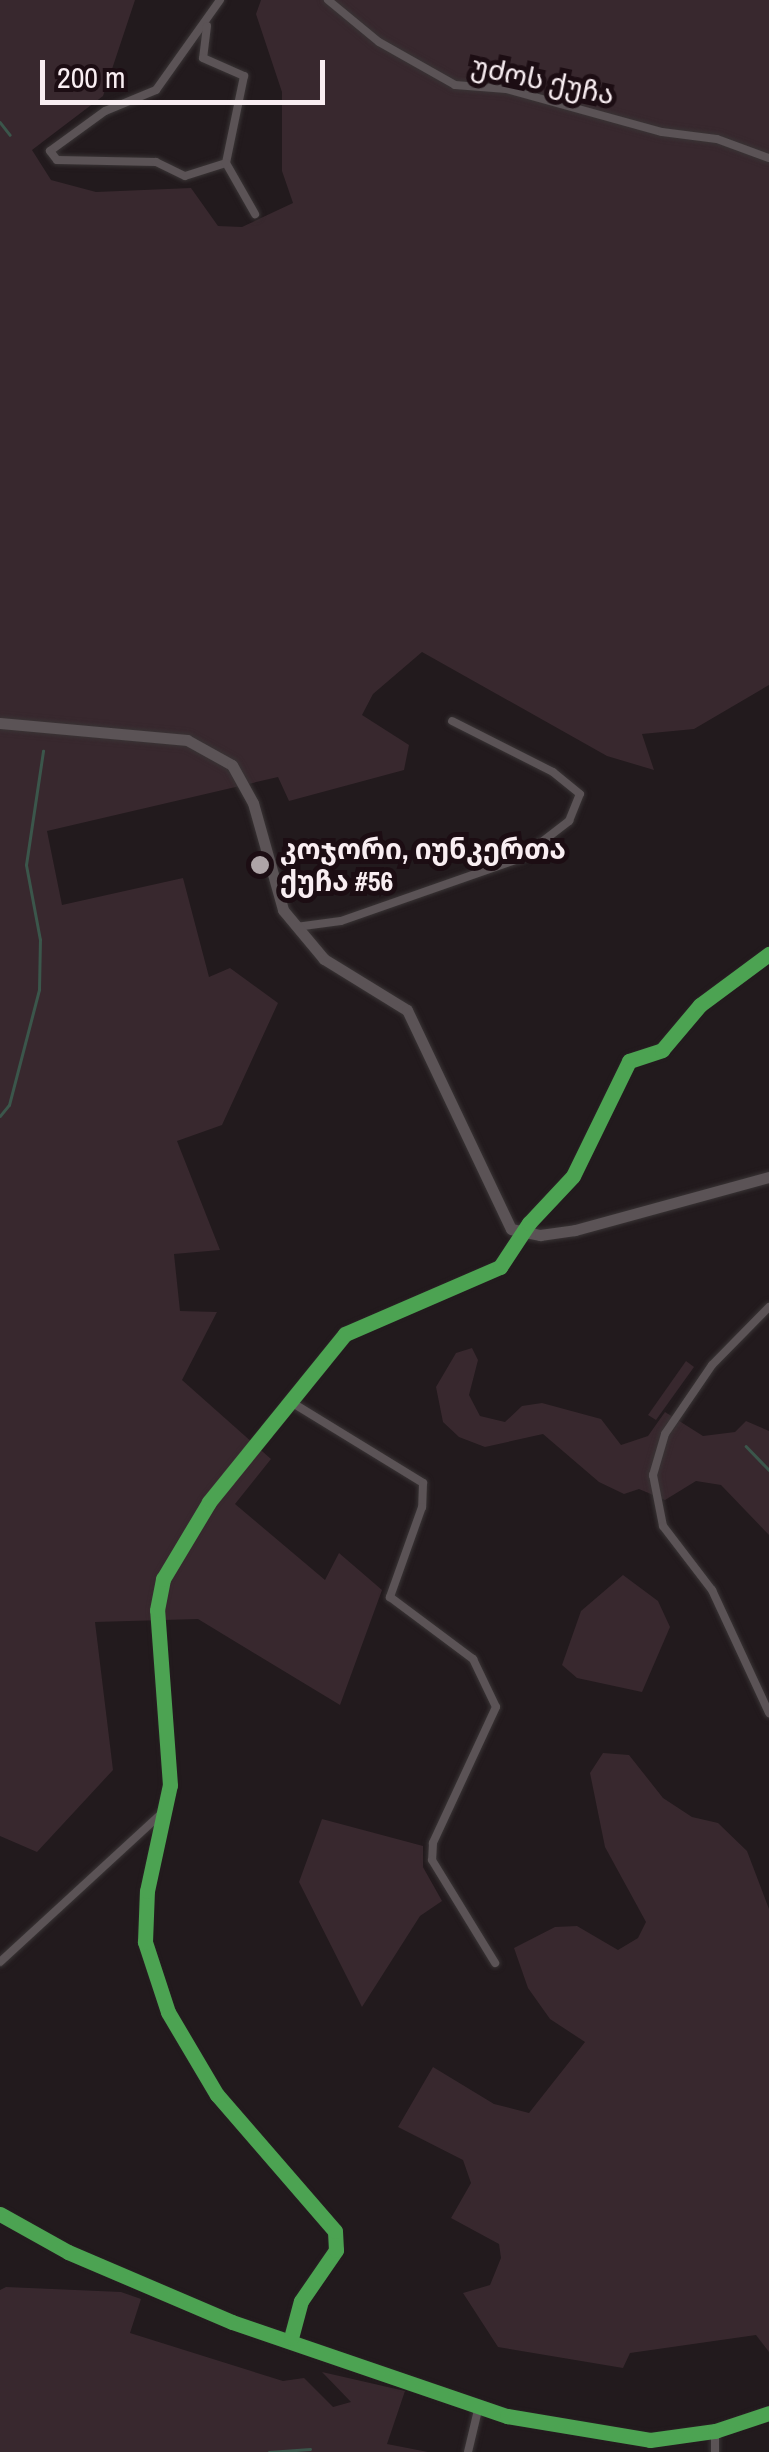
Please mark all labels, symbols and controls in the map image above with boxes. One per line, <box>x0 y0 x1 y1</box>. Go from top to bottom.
scale bar <box>45 40 330 102</box>
street label: უძოს ქუჩა <box>469 48 617 112</box>
text: 200 m <box>57 57 125 97</box>
place label: კოჯორი, იუნკერთა ქუჩა #56 <box>280 832 566 898</box>
marker: კოჯორი, იუნკერთა ქუჩა #56 <box>249 854 271 876</box>

